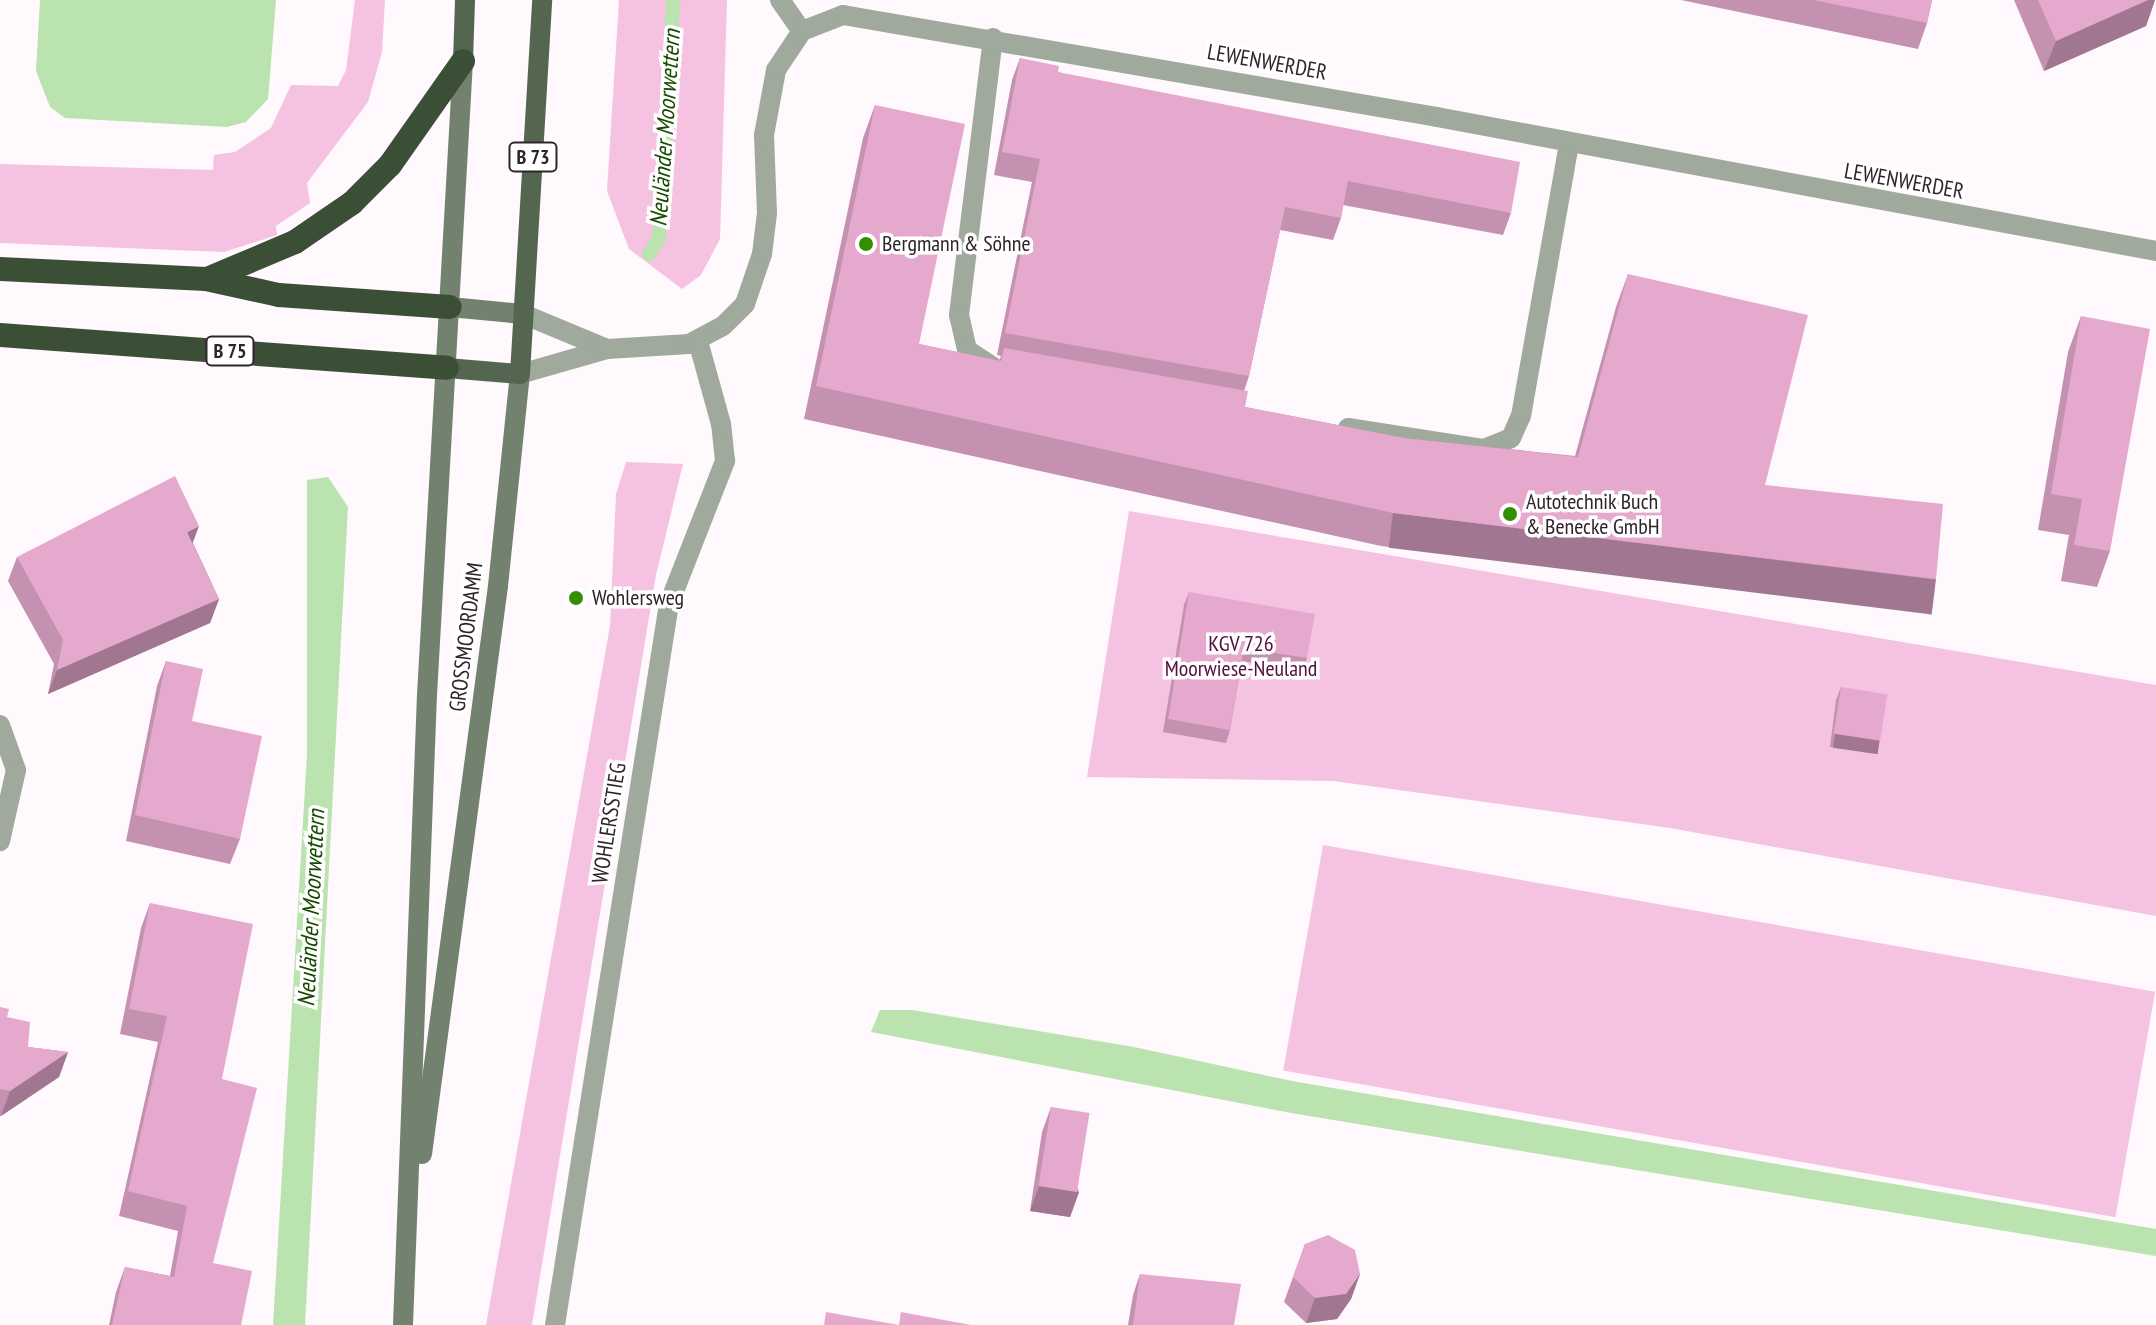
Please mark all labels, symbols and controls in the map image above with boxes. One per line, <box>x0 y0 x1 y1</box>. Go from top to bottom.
water label: Neuländer Moorwettern <box>644 29 686 227</box>
street label: LEWENWERDER <box>1205 38 1329 86</box>
road number: B 73 <box>507 141 559 173</box>
street label: LEWENWERDER <box>1842 157 1966 205</box>
place label: Bergmann & Söhne <box>882 231 1031 257</box>
marker: Bergmann & Söhne <box>857 235 875 253</box>
road number: B 75 <box>204 335 256 367</box>
place label: Autotechnik Buch & Benecke GmbH <box>1526 488 1659 540</box>
marker: Autotechnik Buch & Benecke GmbH <box>1501 505 1519 523</box>
street label: GROSSMOORDAMM <box>444 561 488 713</box>
place label: Wohlersweg <box>592 585 684 611</box>
marker: Wohlersweg <box>567 589 585 607</box>
park label: KGV 726 Moorwiese-Neuland <box>1165 630 1317 682</box>
street label: WOHLERSSTIEG <box>586 761 632 885</box>
water label: Neuländer Moorwettern <box>291 809 331 1007</box>

